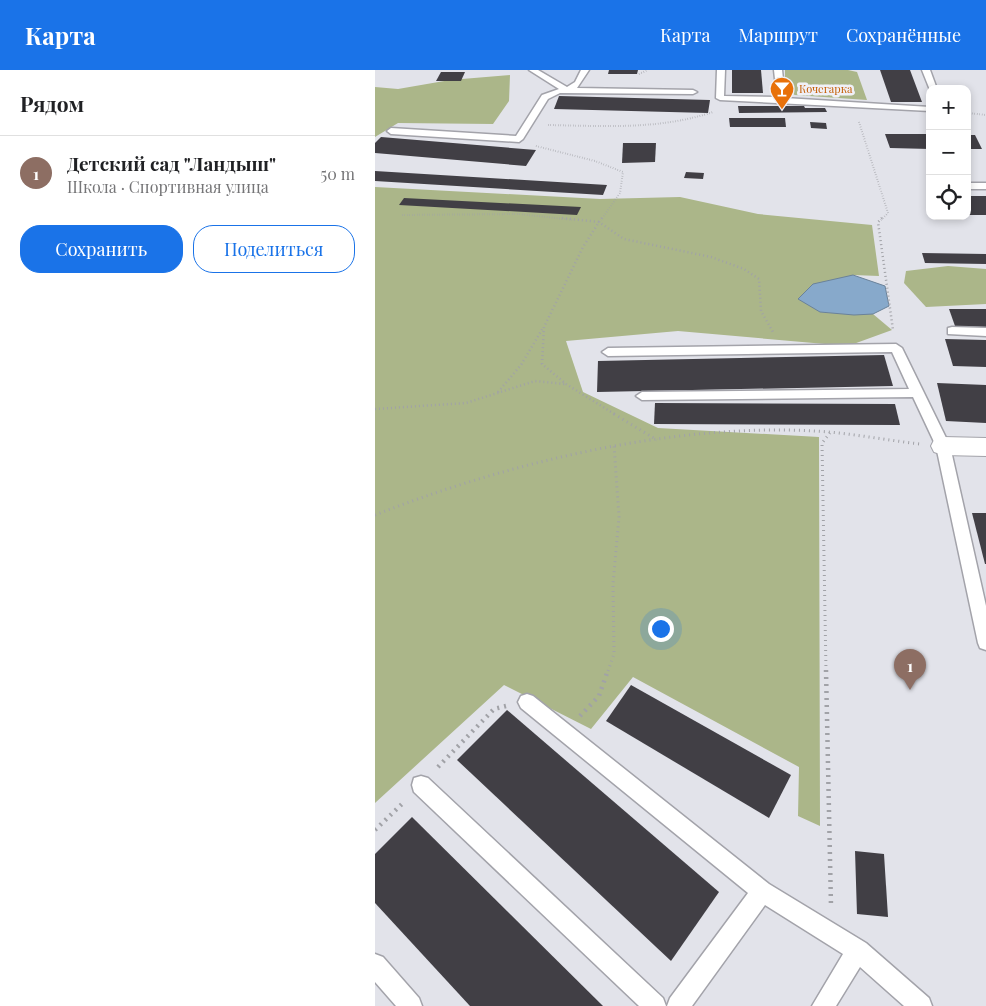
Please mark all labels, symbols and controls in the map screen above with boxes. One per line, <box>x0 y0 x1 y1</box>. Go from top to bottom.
text: Карта <box>25 19 96 51</box>
text: Карта <box>660 23 710 47</box>
text: Маршрут <box>738 23 818 47</box>
text: Сохранённые <box>846 23 961 47</box>
bar icon: Кочегарка <box>769 76 795 110</box>
place label: Кочегарка <box>799 81 853 96</box>
map controls <box>926 85 971 220</box>
button: + <box>926 85 971 130</box>
text: Рядом <box>20 89 84 117</box>
button: − <box>926 130 971 175</box>
text: Детский сад "Ландыш" <box>67 150 276 176</box>
text: 1 <box>33 163 39 184</box>
text: 50 m <box>321 163 355 184</box>
button: locate <box>926 175 971 220</box>
text: Школа · Спортивная улица <box>67 176 269 197</box>
button: Сохранить <box>20 225 183 273</box>
button: Поделиться <box>193 225 355 273</box>
your location <box>648 616 674 642</box>
pin: 1 <box>894 649 926 690</box>

